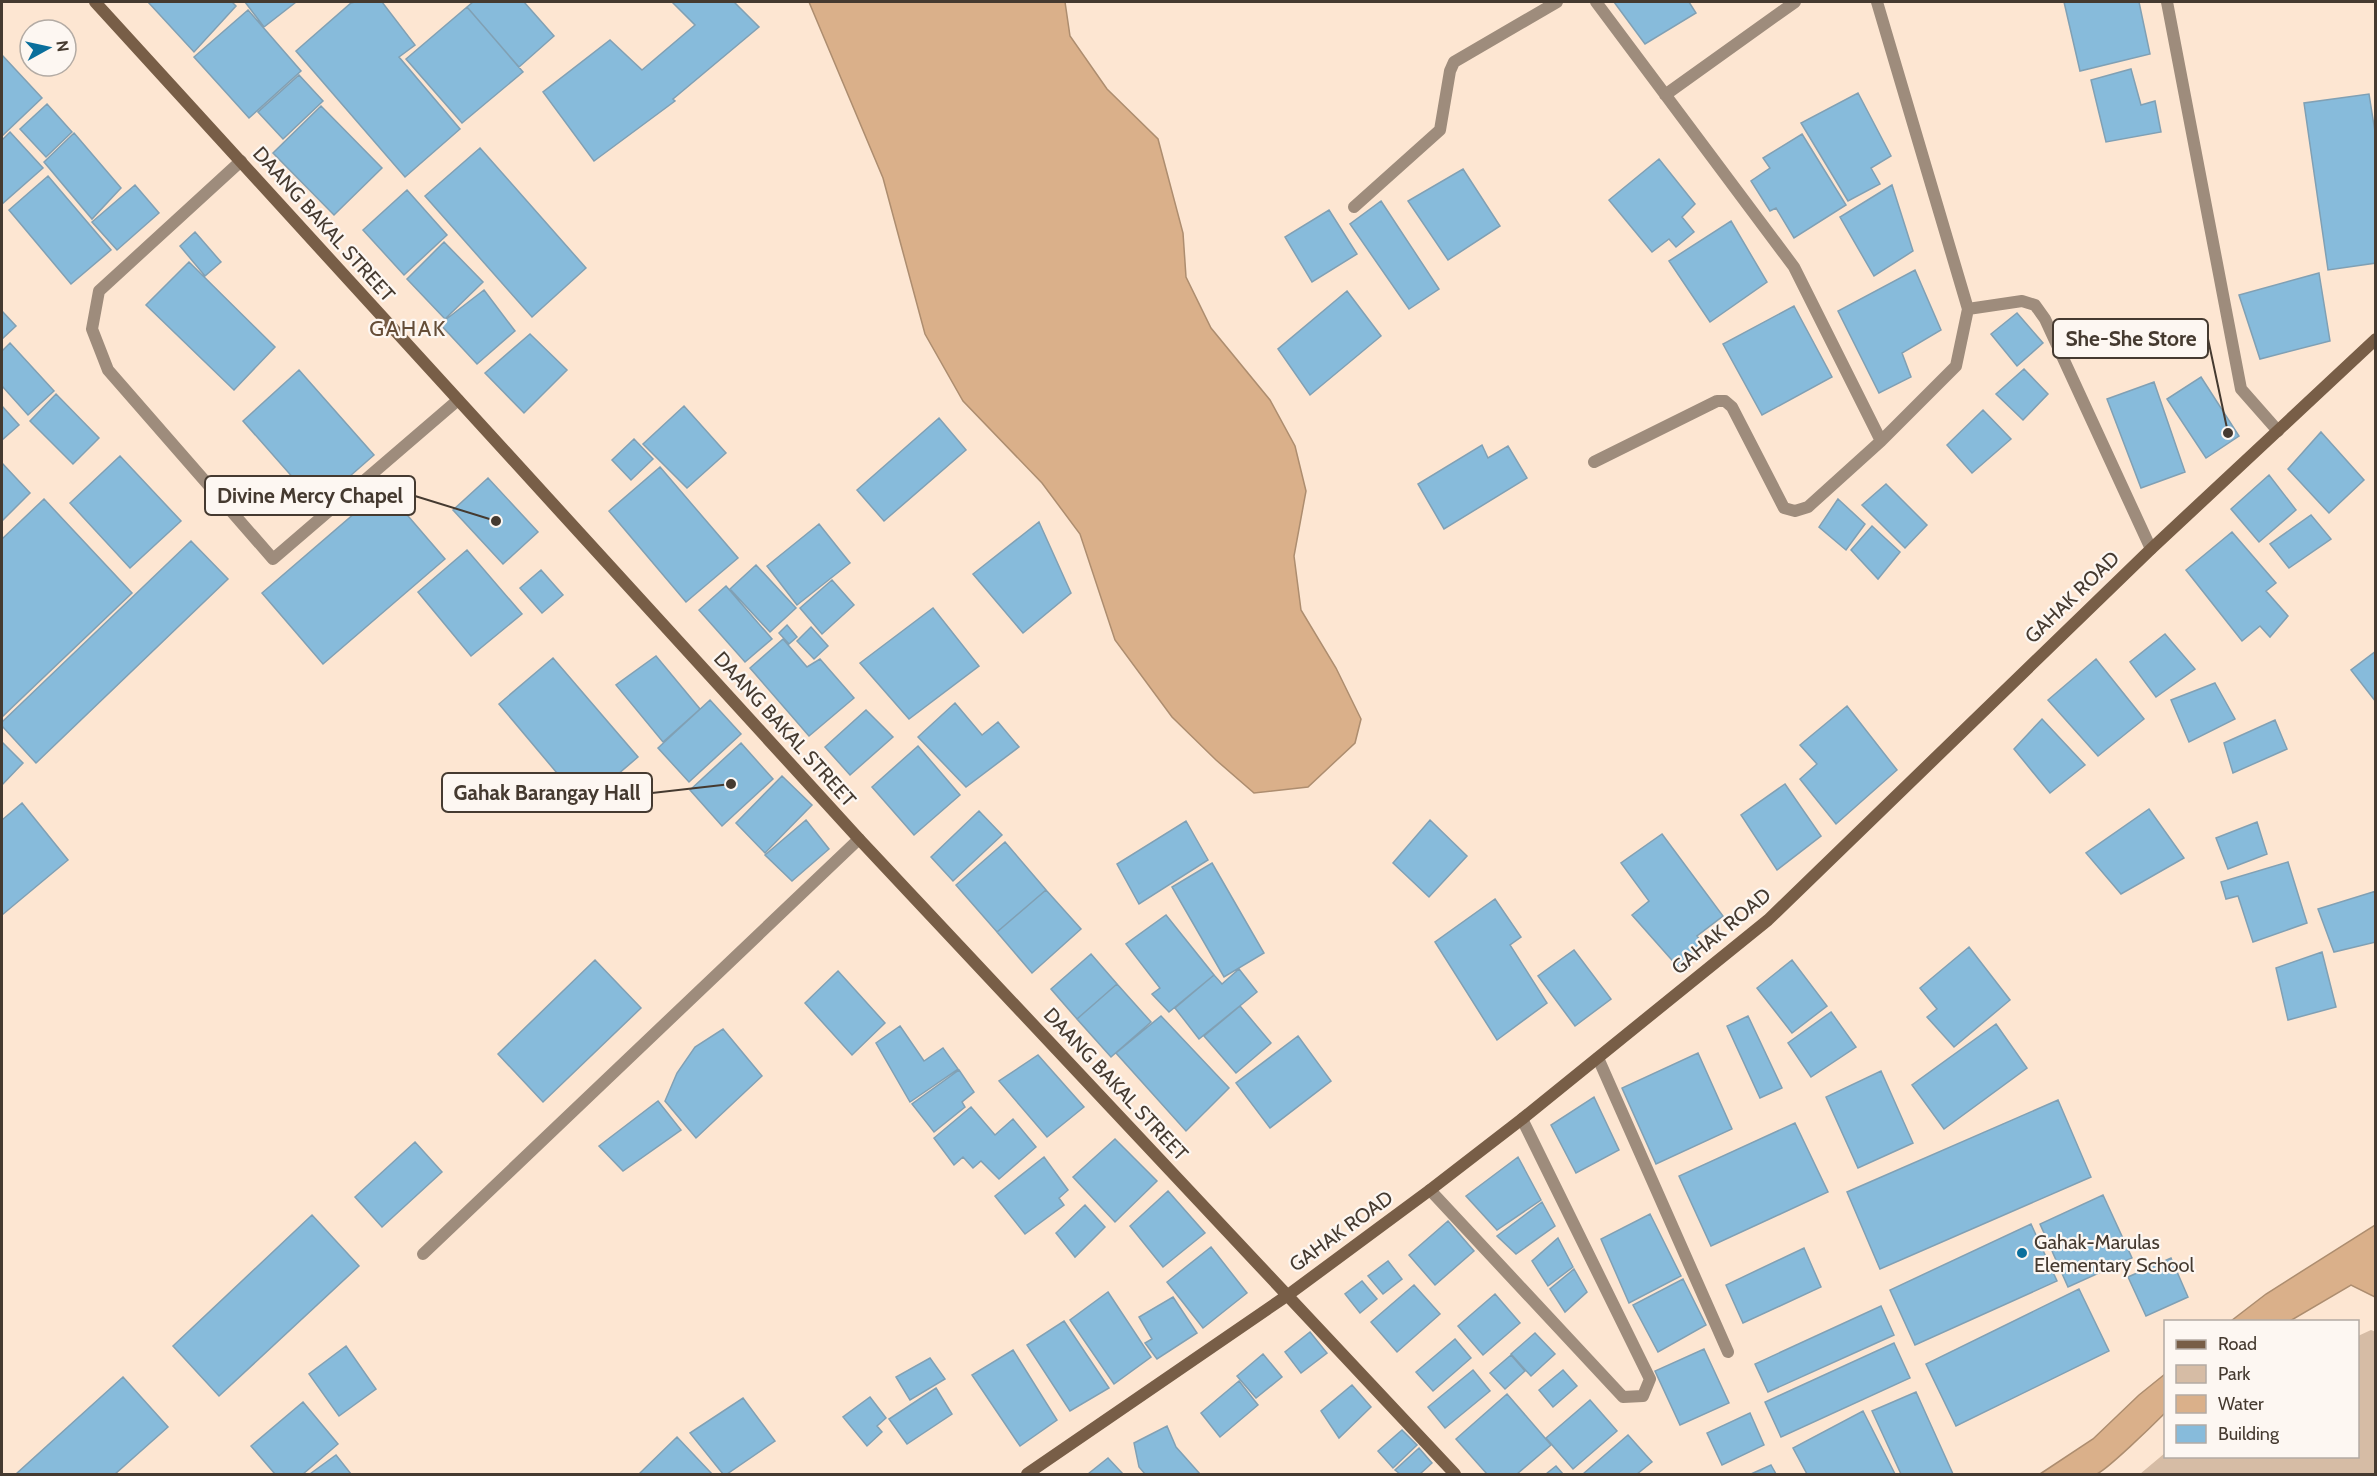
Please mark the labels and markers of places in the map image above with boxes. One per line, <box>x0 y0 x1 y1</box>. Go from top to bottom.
callout: She-She Store <box>2053 319 2208 358</box>
callout: Divine Mercy Chapel <box>205 476 415 515</box>
callout: Gahak Barangay Hall <box>442 773 652 812</box>
place label: Gahak-Marulas Elementary School <box>2034 1230 2195 1277</box>
marker: Gahak-Marulas Elementary School <box>2015 1246 2029 1260</box>

